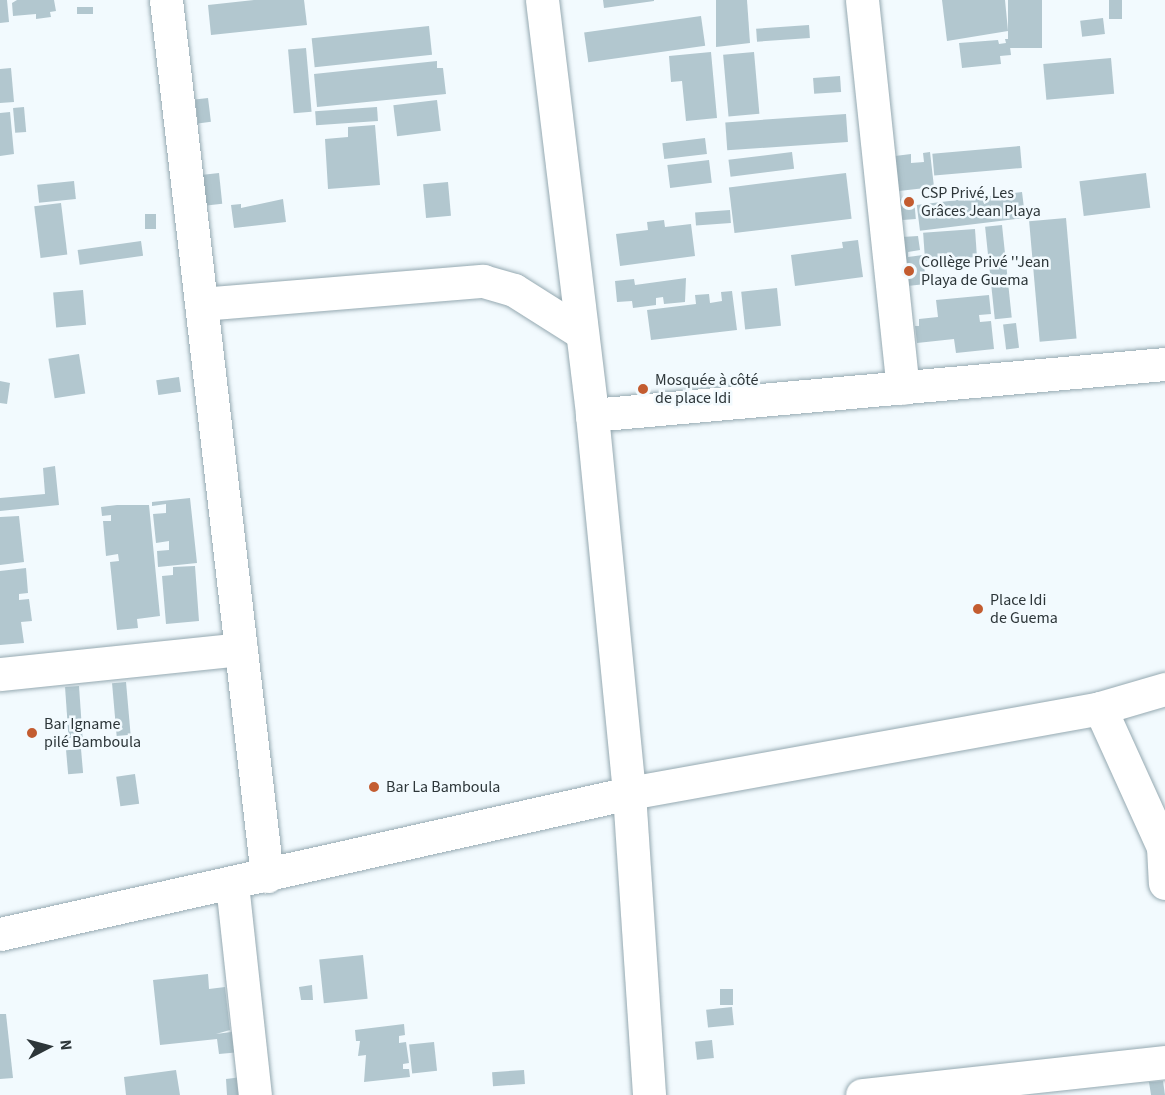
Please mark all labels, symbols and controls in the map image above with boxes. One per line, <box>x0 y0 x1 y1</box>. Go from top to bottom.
place label: CSP Privé, Les Grâces Jean Playa <box>921 183 1041 221</box>
marker: CSP Privé, Les Grâces Jean Playa <box>902 195 916 209</box>
place label: Collège Privé ''Jean Playa de Guema <box>921 252 1049 290</box>
marker: Collège Privé ''Jean Playa de Guema <box>902 264 916 278</box>
place label: Mosquée à côté de place Idi <box>655 370 758 408</box>
marker: Mosquée à côté de place Idi <box>636 382 650 396</box>
place label: Place Idi de Guema <box>990 590 1058 628</box>
marker: Place Idi de Guema <box>971 602 985 616</box>
place label: Bar Igname pilé Bamboula <box>44 714 141 752</box>
marker: Bar Igname pilé Bamboula <box>25 726 39 740</box>
place label: Bar La Bamboula <box>386 777 500 797</box>
marker: Bar La Bamboula <box>367 780 381 794</box>
north arrow <box>18 1017 78 1077</box>
text: N <box>54 1039 77 1052</box>

